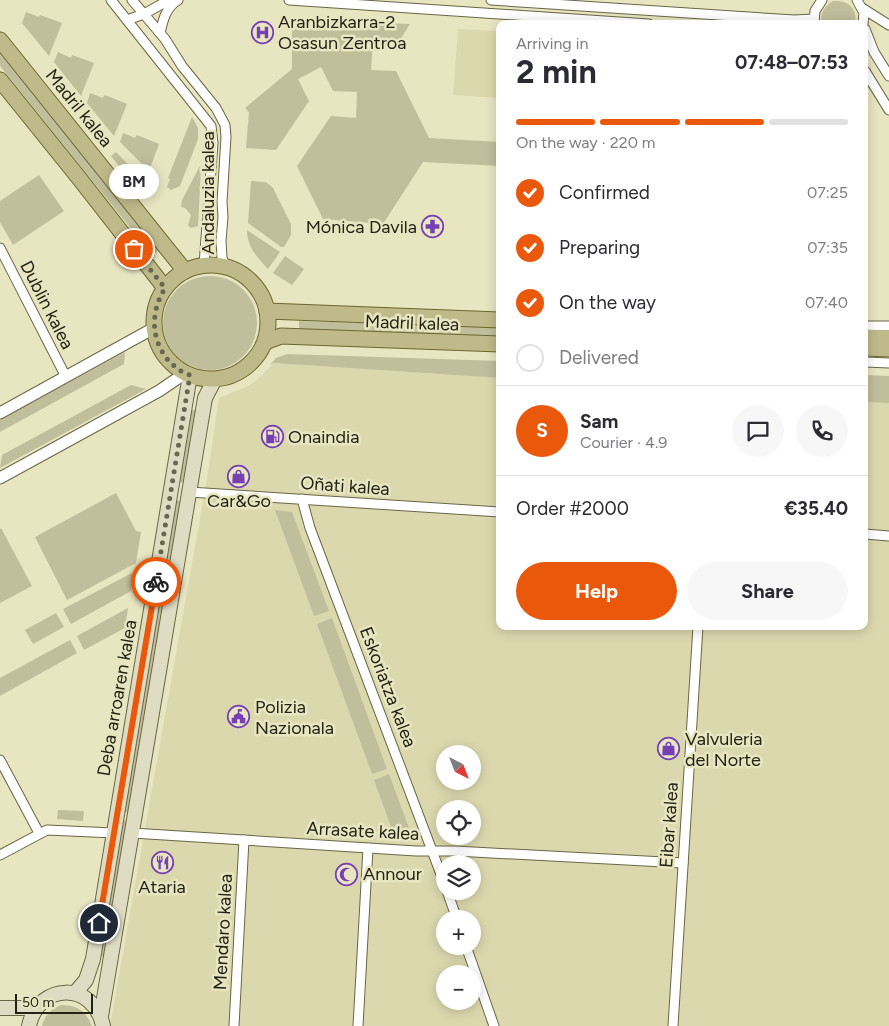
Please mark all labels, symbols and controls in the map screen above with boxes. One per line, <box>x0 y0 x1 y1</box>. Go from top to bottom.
place label: Aranbizkarra-2 Osasun Zentroa <box>278 11 406 54</box>
hospital icon: Aranbizkarra-2 Osasun Zentroa <box>250 20 274 44</box>
text: Arriving in <box>516 34 588 53</box>
text: 07:48–07:53 <box>735 51 848 74</box>
text: 2 min <box>516 53 597 91</box>
street label: Madril kalea <box>41 64 117 152</box>
street label: Andaluzia kalea <box>197 131 219 255</box>
text: On the way · 220 m <box>516 133 655 152</box>
callout: BM <box>109 164 159 199</box>
text: BM <box>122 172 146 191</box>
icon: check <box>516 179 544 207</box>
text: Confirmed <box>559 181 650 204</box>
text: 07:25 <box>807 183 848 202</box>
pharmacy icon: Mónica Davila <box>421 215 445 239</box>
place label: Mónica Davila <box>306 216 417 238</box>
pin <box>113 228 155 270</box>
icon: check <box>516 234 544 262</box>
icon: bag <box>120 235 148 263</box>
text: Preparing <box>559 236 640 259</box>
text: 07:35 <box>807 238 848 257</box>
street label: Dublin kalea <box>15 257 79 353</box>
icon: check <box>516 289 544 317</box>
text: On the way <box>559 291 656 314</box>
text: 07:40 <box>805 293 848 312</box>
street label: Madril kalea <box>364 310 460 336</box>
text: Delivered <box>559 346 639 369</box>
button: chat <box>732 405 784 457</box>
button: phone <box>796 405 848 457</box>
text: Sam <box>580 410 618 433</box>
text: S <box>536 419 548 442</box>
fuel station icon: Onaindia <box>260 425 284 449</box>
place label: Onaindia <box>288 426 359 448</box>
text: Courier · 4.9 <box>580 433 667 452</box>
shop icon: Car&Go <box>227 464 251 488</box>
street label: Oñati kalea <box>300 472 390 500</box>
place label: Car&Go <box>207 490 271 512</box>
text: Order #2000 <box>516 497 629 520</box>
text: €35.40 <box>784 497 848 520</box>
courier <box>131 557 181 607</box>
button: Help <box>516 562 677 620</box>
button: Share <box>687 562 848 620</box>
icon: bike <box>142 568 170 596</box>
street label: Deba arroaren kalea <box>92 618 142 778</box>
street label: Eskoriatza kalea <box>355 624 421 750</box>
place label: Polizia Nazionala <box>255 696 334 739</box>
public building icon: Polizia Nazionala <box>227 705 251 729</box>
place label: Valvuleria del Norte <box>685 728 763 771</box>
shop icon: Valvuleria del Norte <box>657 737 681 761</box>
north arrow <box>436 745 481 790</box>
map controls <box>436 745 481 1010</box>
street label: Eibar kalea <box>655 781 683 869</box>
button: locate <box>436 800 481 845</box>
street label: Arrasate kalea <box>306 817 420 845</box>
restaurant icon: Ataria <box>150 850 174 874</box>
button: layers <box>436 855 481 900</box>
mosque icon: Annour <box>335 862 359 886</box>
place label: Annour <box>363 863 422 885</box>
street label: Mendaro kalea <box>209 873 237 991</box>
place label: Ataria <box>138 876 186 898</box>
pin <box>78 902 120 944</box>
icon: home <box>85 909 113 937</box>
button: + <box>436 910 481 955</box>
button: − <box>436 965 481 1010</box>
scale bar <box>15 991 92 1014</box>
text: 50 m <box>22 994 54 1011</box>

